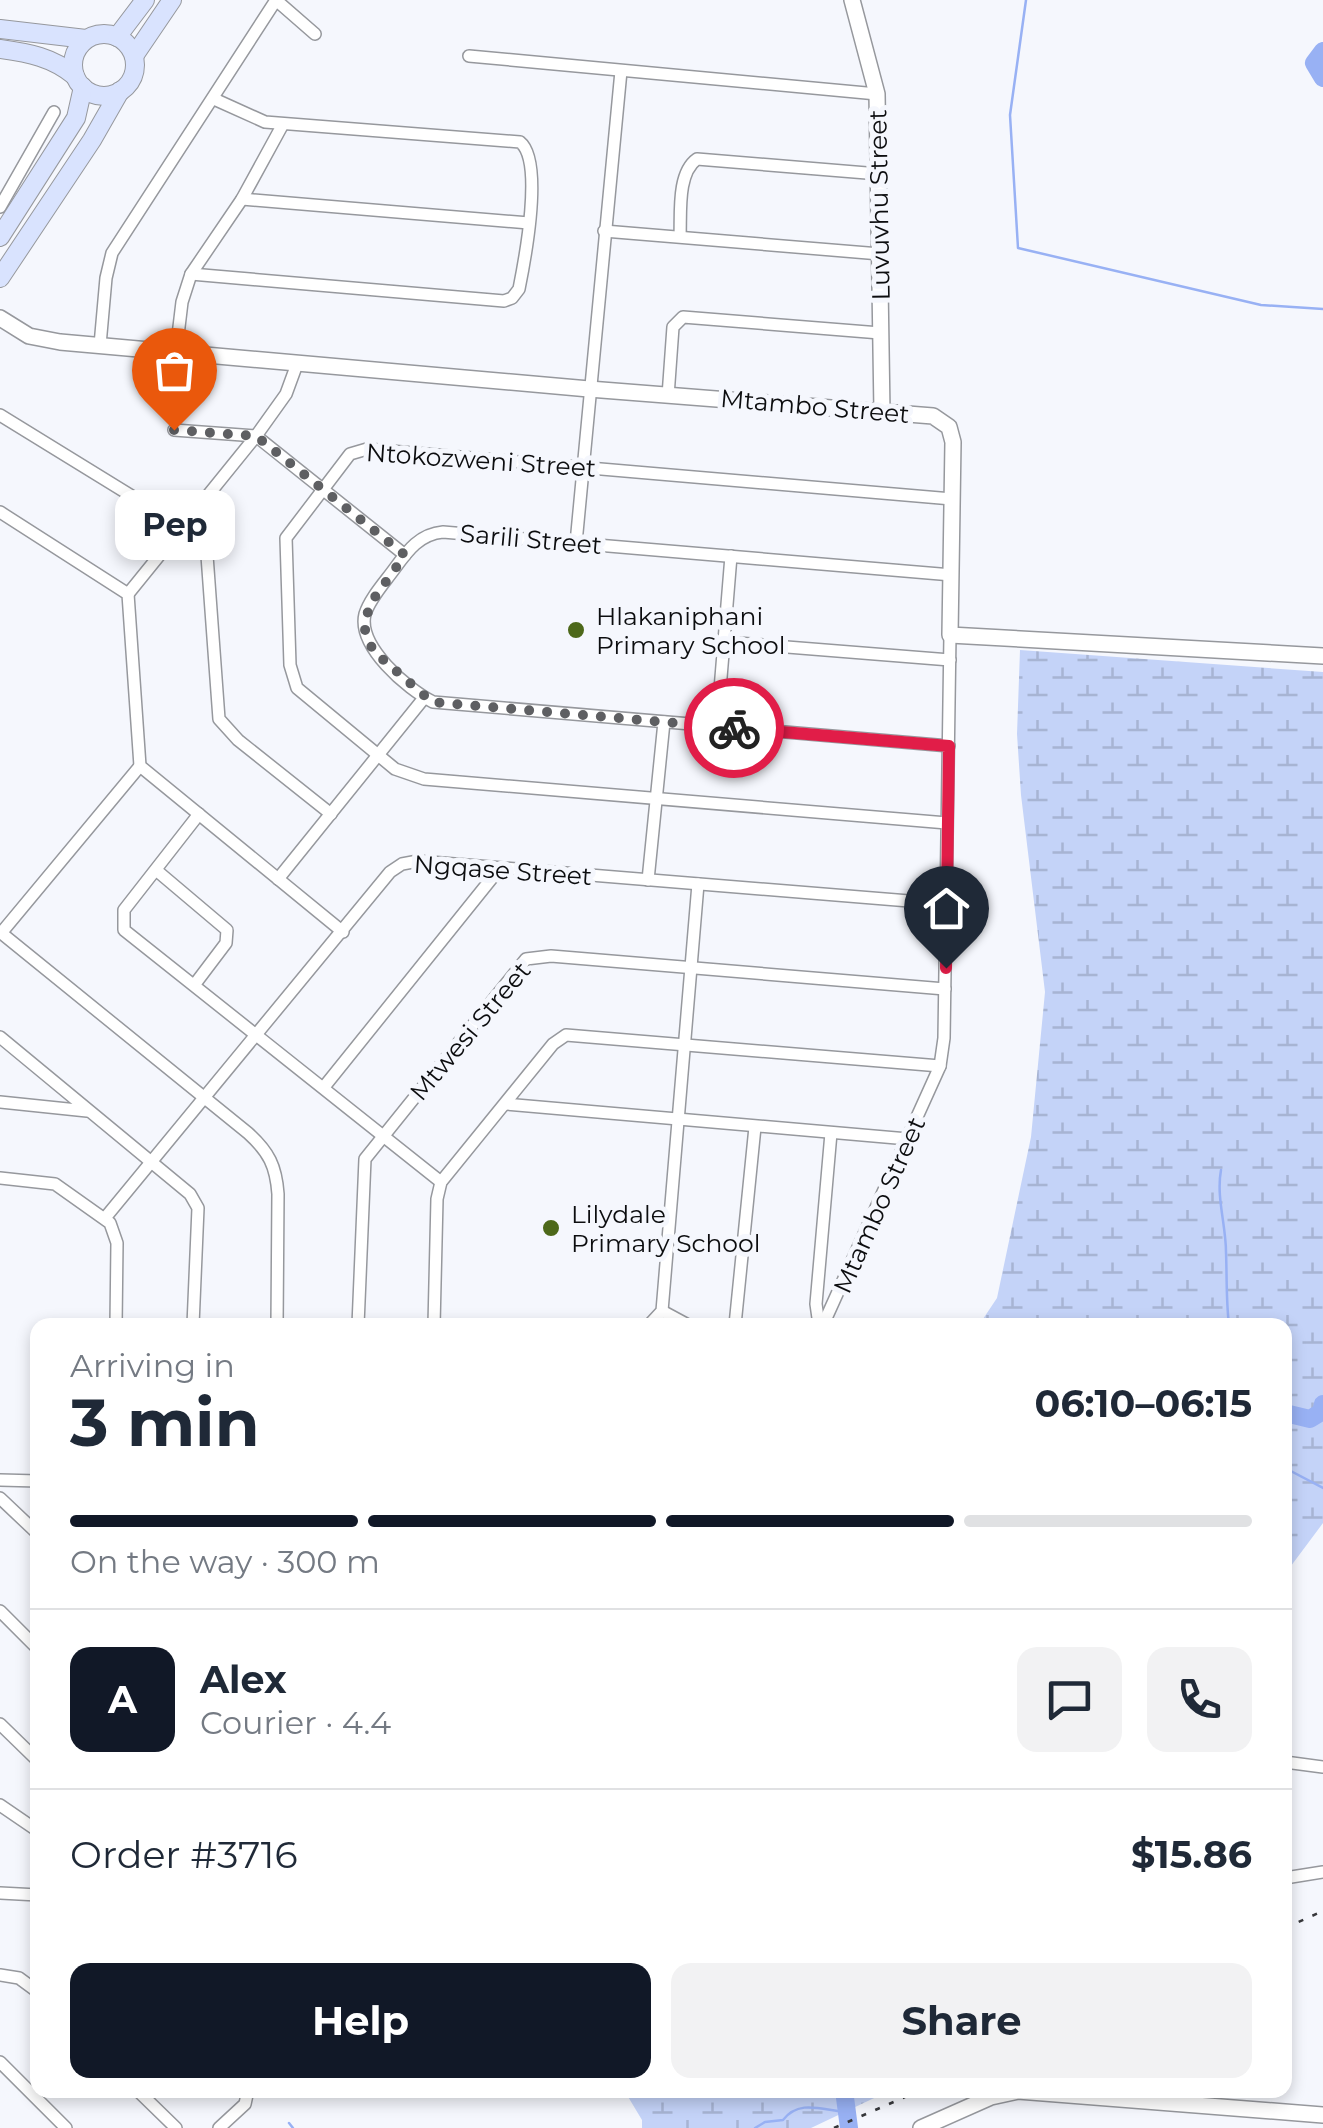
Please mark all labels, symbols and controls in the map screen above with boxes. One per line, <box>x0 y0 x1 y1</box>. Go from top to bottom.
street label: Luvuvhu Street <box>862 109 896 301</box>
pin <box>132 328 217 431</box>
icon: bag <box>147 343 202 398</box>
street label: Mtambo Street <box>719 383 911 429</box>
street label: Ntokozweni Street <box>365 437 597 483</box>
callout: Pep <box>114 490 234 560</box>
text: Pep <box>142 505 208 544</box>
street label: Sarili Street <box>459 518 603 560</box>
place label: Hlakaniphani Primary School <box>596 601 785 660</box>
marker: Hlakaniphani Primary School <box>565 619 587 641</box>
courier <box>684 678 784 778</box>
icon: bike <box>707 701 762 756</box>
street label: Ngqase Street <box>413 849 593 891</box>
pin <box>904 866 989 969</box>
icon: home <box>919 881 974 936</box>
street label: Mtwesi Street <box>403 956 537 1106</box>
street label: Mtambo Street <box>827 1112 931 1298</box>
place label: Lilydale Primary School <box>571 1199 760 1258</box>
marker: Lilydale Primary School <box>540 1217 562 1239</box>
text: Arriving in <box>70 1346 235 1385</box>
text: 06:10–06:15 <box>1035 1380 1252 1427</box>
text: 3 min <box>70 1383 260 1462</box>
text: On the way · 300 m <box>70 1542 380 1581</box>
button: chat <box>1017 1647 1122 1752</box>
button: phone <box>1147 1647 1252 1752</box>
text: Alex <box>200 1656 287 1703</box>
text: A <box>108 1676 137 1723</box>
text: Courier · 4.4 <box>200 1703 391 1742</box>
text: Order #3716 <box>70 1831 298 1878</box>
text: $15.86 <box>1131 1831 1252 1878</box>
button: Help <box>70 1963 651 2078</box>
button: Share <box>671 1963 1252 2078</box>

